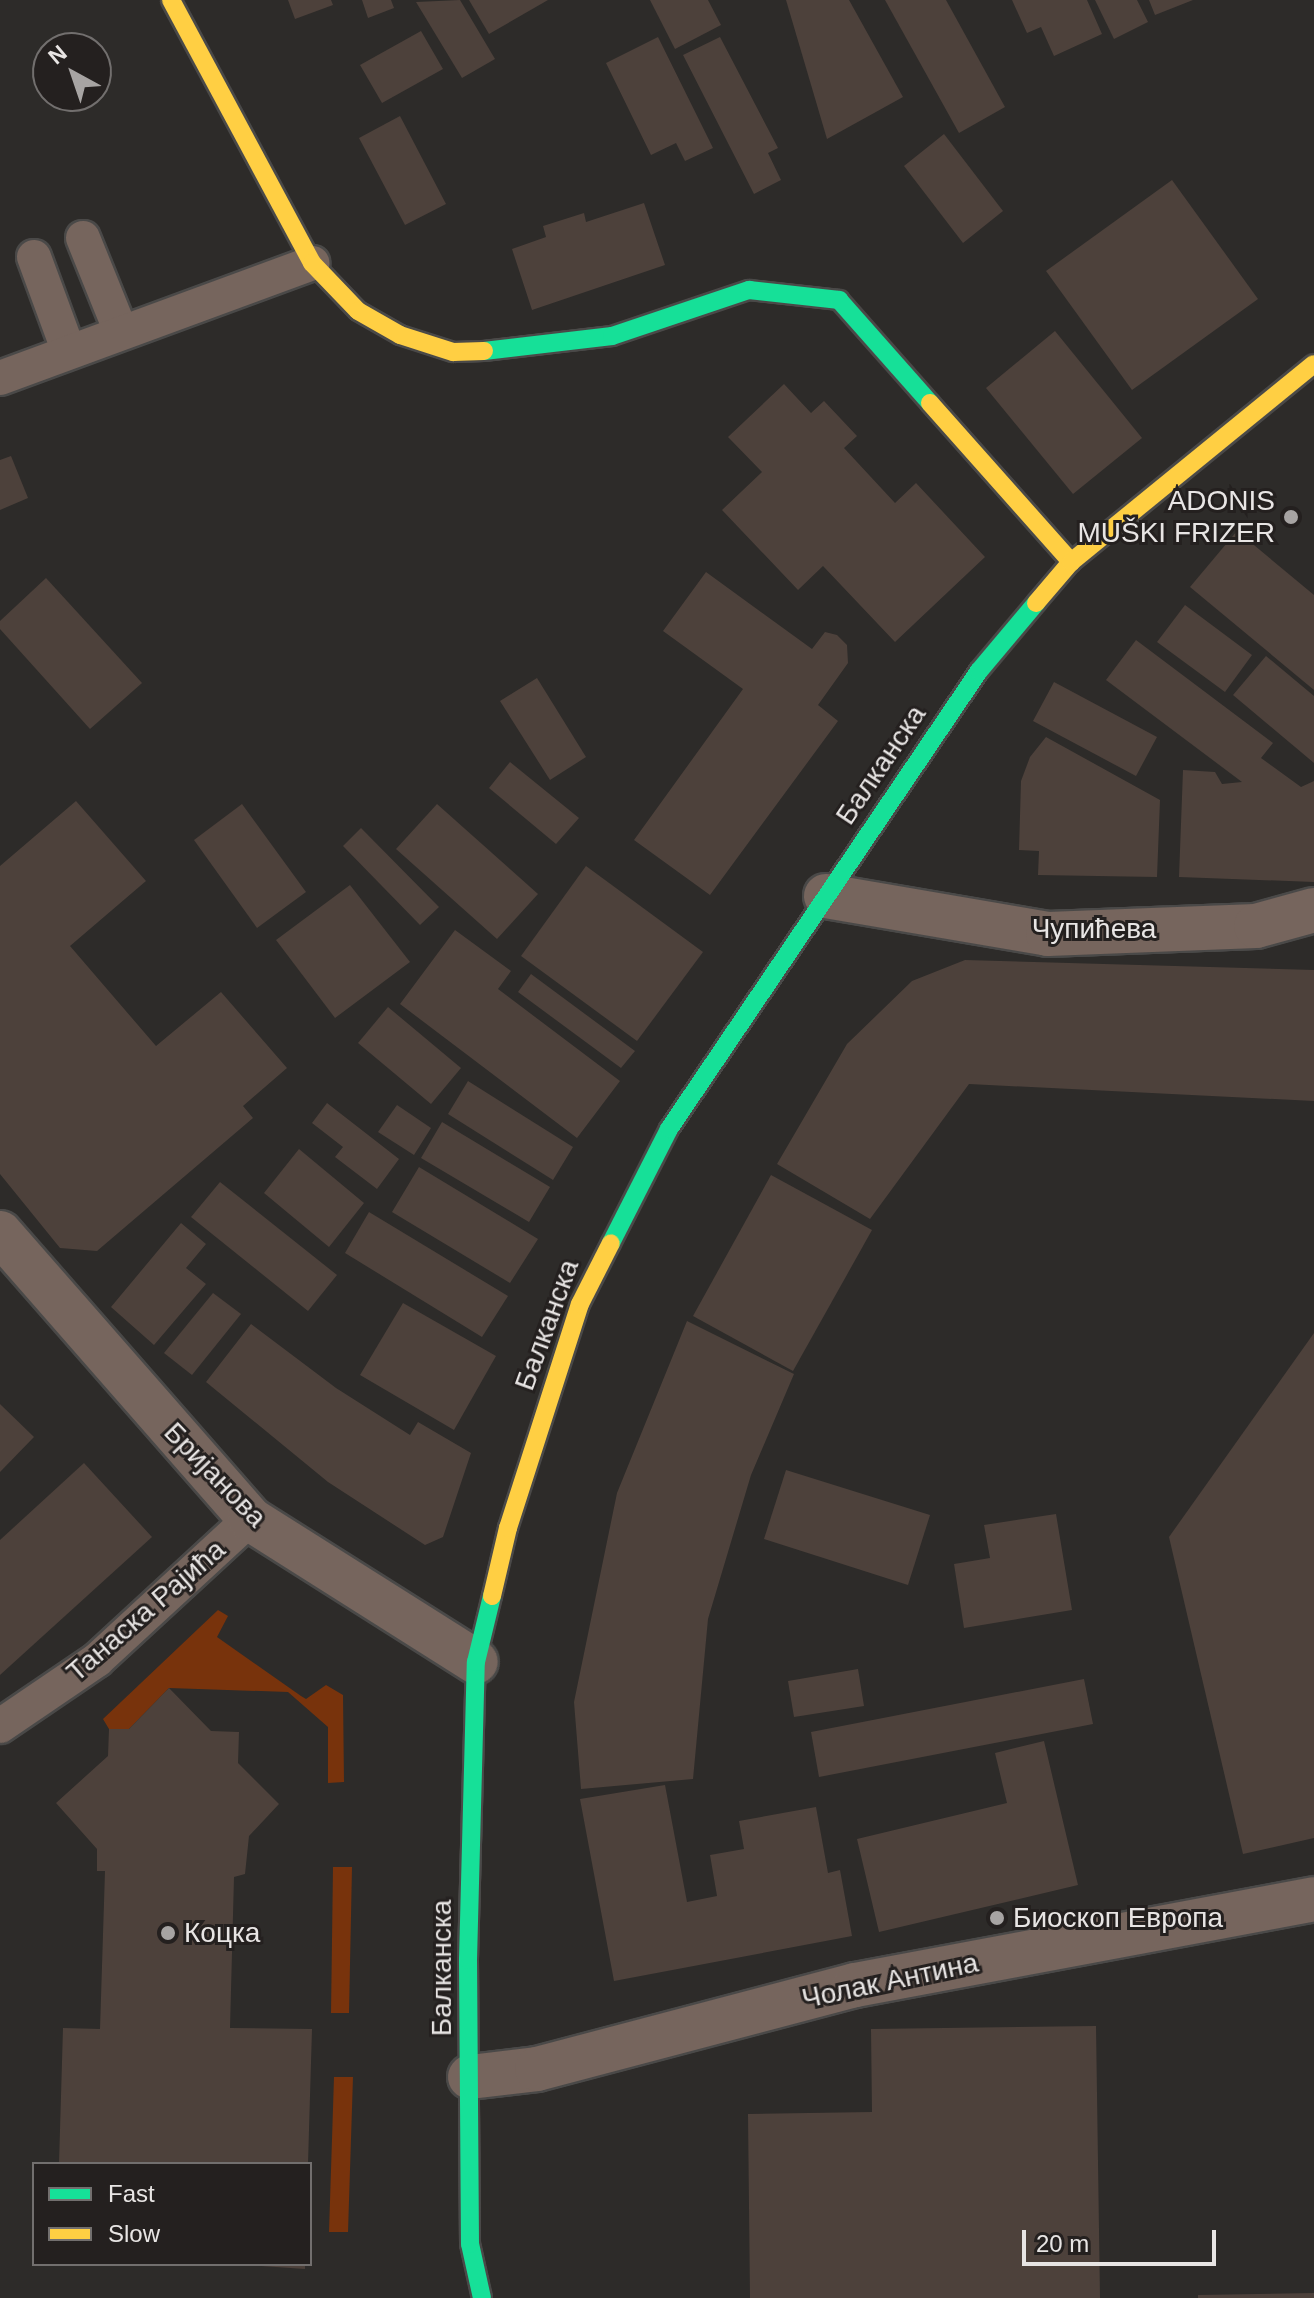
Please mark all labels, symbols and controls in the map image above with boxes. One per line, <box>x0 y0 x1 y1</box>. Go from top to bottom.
north arrow <box>32 32 112 112</box>
text: N <box>43 40 72 69</box>
place label: ADONIS MUŠKI FRIZER <box>1077 484 1275 550</box>
marker: ADONIS MUŠKI FRIZER <box>1282 508 1300 526</box>
street label: Балканска <box>829 699 933 831</box>
street label: Чупићева <box>1032 912 1156 946</box>
street label: Балканска <box>508 1255 586 1395</box>
street label: Бријанова <box>157 1416 273 1534</box>
street label: Танаска Рајића <box>60 1533 232 1689</box>
street label: Балканска <box>425 1900 459 2036</box>
place label: Биоскоп Европа <box>1013 1901 1223 1935</box>
marker: Биоскоп Европа <box>988 1909 1006 1927</box>
place label: Коцка <box>184 1916 260 1950</box>
marker: Коцка <box>159 1924 177 1942</box>
street label: Чолак Антина <box>799 1946 981 2016</box>
legend <box>32 2162 312 2266</box>
text: Fast <box>108 2180 155 2207</box>
scale bar <box>1026 2214 1220 2264</box>
text: Slow <box>108 2220 160 2247</box>
text: 20 m <box>1036 2230 1089 2257</box>

